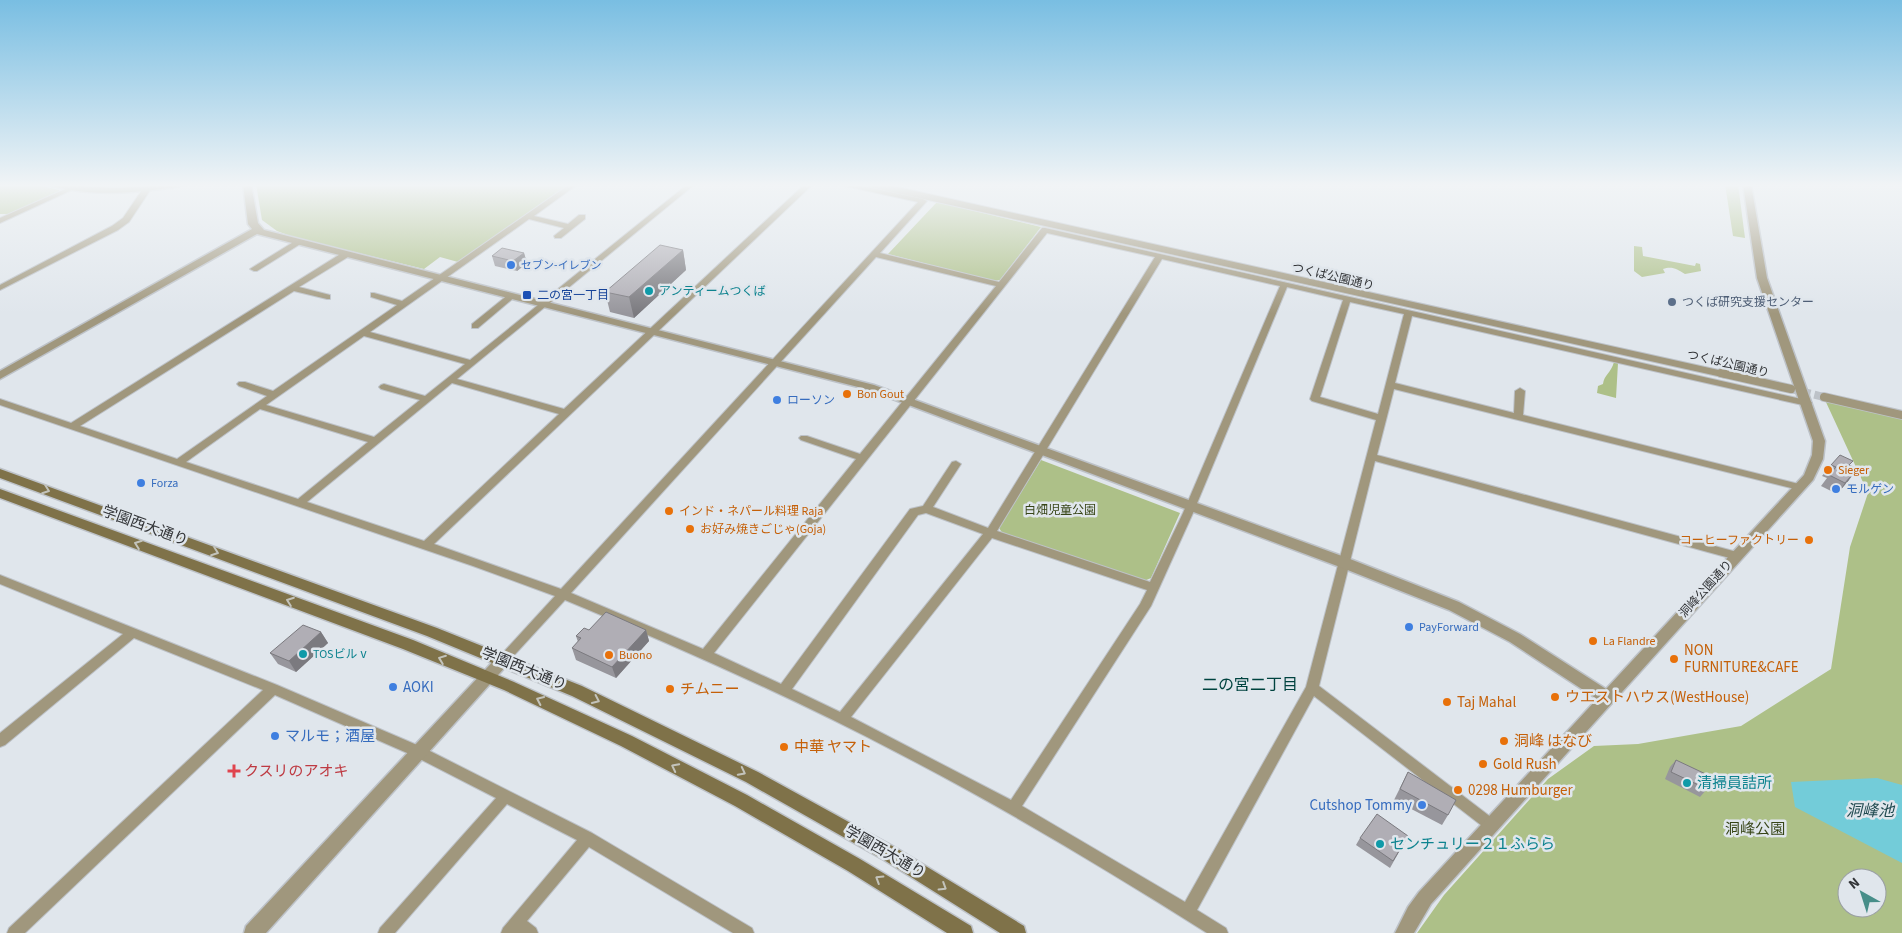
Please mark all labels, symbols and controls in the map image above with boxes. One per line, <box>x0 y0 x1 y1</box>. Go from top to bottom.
place label: セブン-イレブン <box>521 258 601 273</box>
marker: セブン-イレブン <box>505 259 517 271</box>
street label: つくば公園通り <box>1290 259 1376 295</box>
place label: アンティームつくば <box>659 283 765 300</box>
marker: アンティームつくば <box>643 285 655 297</box>
place label: 二の宮一丁目 <box>537 287 609 304</box>
marker: 二の宮一丁目 <box>521 289 533 301</box>
place label: つくば研究支援センター <box>1682 294 1814 311</box>
marker: つくば研究支援センター <box>1666 296 1678 308</box>
street label: つくば公園通り <box>1685 346 1771 382</box>
place label: Bon Gout <box>857 386 904 403</box>
marker: Bon Gout <box>841 388 853 400</box>
place label: ローソン <box>787 392 835 409</box>
marker: ローソン <box>771 394 783 406</box>
place label: Sieger <box>1838 462 1870 479</box>
marker: Sieger <box>1822 464 1834 476</box>
place label: Forza <box>151 475 178 492</box>
marker: Forza <box>135 477 147 489</box>
place label: モルゲン <box>1846 481 1894 498</box>
marker: モルゲン <box>1830 483 1842 495</box>
one-way arrow <box>41 484 50 494</box>
street label: 学園西大通り <box>99 501 191 551</box>
park label: 白畑児童公園 <box>1024 502 1096 519</box>
place label: インド・ネパール料理 Raja <box>679 503 823 520</box>
marker: インド・ネパール料理 Raja <box>663 505 675 517</box>
place label: お好み焼きごじゃ(Goja) <box>700 521 826 538</box>
marker: お好み焼きごじゃ(Goja) <box>684 523 696 535</box>
place label: コーヒーファクトリー <box>1680 532 1799 549</box>
marker: コーヒーファクトリー <box>1803 534 1815 546</box>
one-way arrow <box>134 540 143 550</box>
one-way arrow <box>210 546 218 556</box>
street label: 洞峰公園通り <box>1676 557 1736 621</box>
one-way arrow <box>287 597 295 607</box>
place label: PayForward <box>1419 619 1479 636</box>
marker: PayForward <box>1403 621 1415 633</box>
place label: La Flandre <box>1603 633 1656 650</box>
marker: La Flandre <box>1587 635 1599 647</box>
place label: NON FURNITURE&CAFE <box>1684 640 1799 678</box>
street label: 学園西大通り <box>478 642 570 696</box>
place label: TOSビルⅴ <box>313 646 370 663</box>
place label: Buono <box>619 647 652 664</box>
marker: TOSビルⅴ <box>297 648 309 660</box>
marker: Buono <box>603 649 615 661</box>
marker: NON FURNITURE&CAFE <box>1668 653 1680 665</box>
one-way arrow <box>439 654 447 664</box>
district label: 二の宮二丁目 <box>1202 674 1298 696</box>
place label: AOKI <box>403 677 434 698</box>
place label: チムニー <box>680 679 740 700</box>
marker: AOKI <box>387 681 399 693</box>
marker: チムニー <box>664 683 676 695</box>
place label: ウエストハウス(WestHouse) <box>1565 687 1749 708</box>
marker: ウエストハウス(WestHouse) <box>1549 691 1561 703</box>
place label: Taj Mahal <box>1457 692 1516 713</box>
one-way arrow <box>591 694 600 704</box>
one-way arrow <box>536 696 545 706</box>
marker: Taj Mahal <box>1441 696 1453 708</box>
place label: マルモ；酒屋 <box>285 726 375 747</box>
marker: マルモ；酒屋 <box>269 730 281 742</box>
place label: 洞峰 はなび <box>1514 731 1592 752</box>
marker: 洞峰 はなび <box>1498 735 1510 747</box>
place label: 中華 ヤマト <box>794 737 872 758</box>
marker: 中華 ヤマト <box>778 741 790 753</box>
place label: Gold Rush <box>1493 754 1557 775</box>
marker: Gold Rush <box>1477 758 1489 770</box>
place label: クスリのアオキ <box>244 761 349 782</box>
one-way arrow <box>671 763 680 773</box>
marker: クスリのアオキ <box>228 765 240 777</box>
one-way arrow <box>737 766 746 776</box>
place label: 清掃員詰所 <box>1697 773 1772 794</box>
marker: 清掃員詰所 <box>1681 777 1693 789</box>
place label: 0298 Humburger <box>1468 780 1574 801</box>
marker: 0298 Humburger <box>1452 784 1464 796</box>
place label: Cutshop Tommy <box>1310 795 1412 816</box>
marker: Cutshop Tommy <box>1416 799 1428 811</box>
water label: 洞峰池 <box>1846 800 1896 822</box>
park label: 洞峰公園 <box>1725 819 1785 840</box>
street label: 学園西大通り <box>841 820 929 884</box>
place label: センチュリー２１ふらら <box>1390 834 1555 855</box>
marker: センチュリー２１ふらら <box>1374 838 1386 850</box>
north arrow <box>1837 868 1887 918</box>
text: N <box>1845 873 1864 894</box>
one-way arrow <box>875 875 884 885</box>
one-way arrow <box>938 881 947 891</box>

